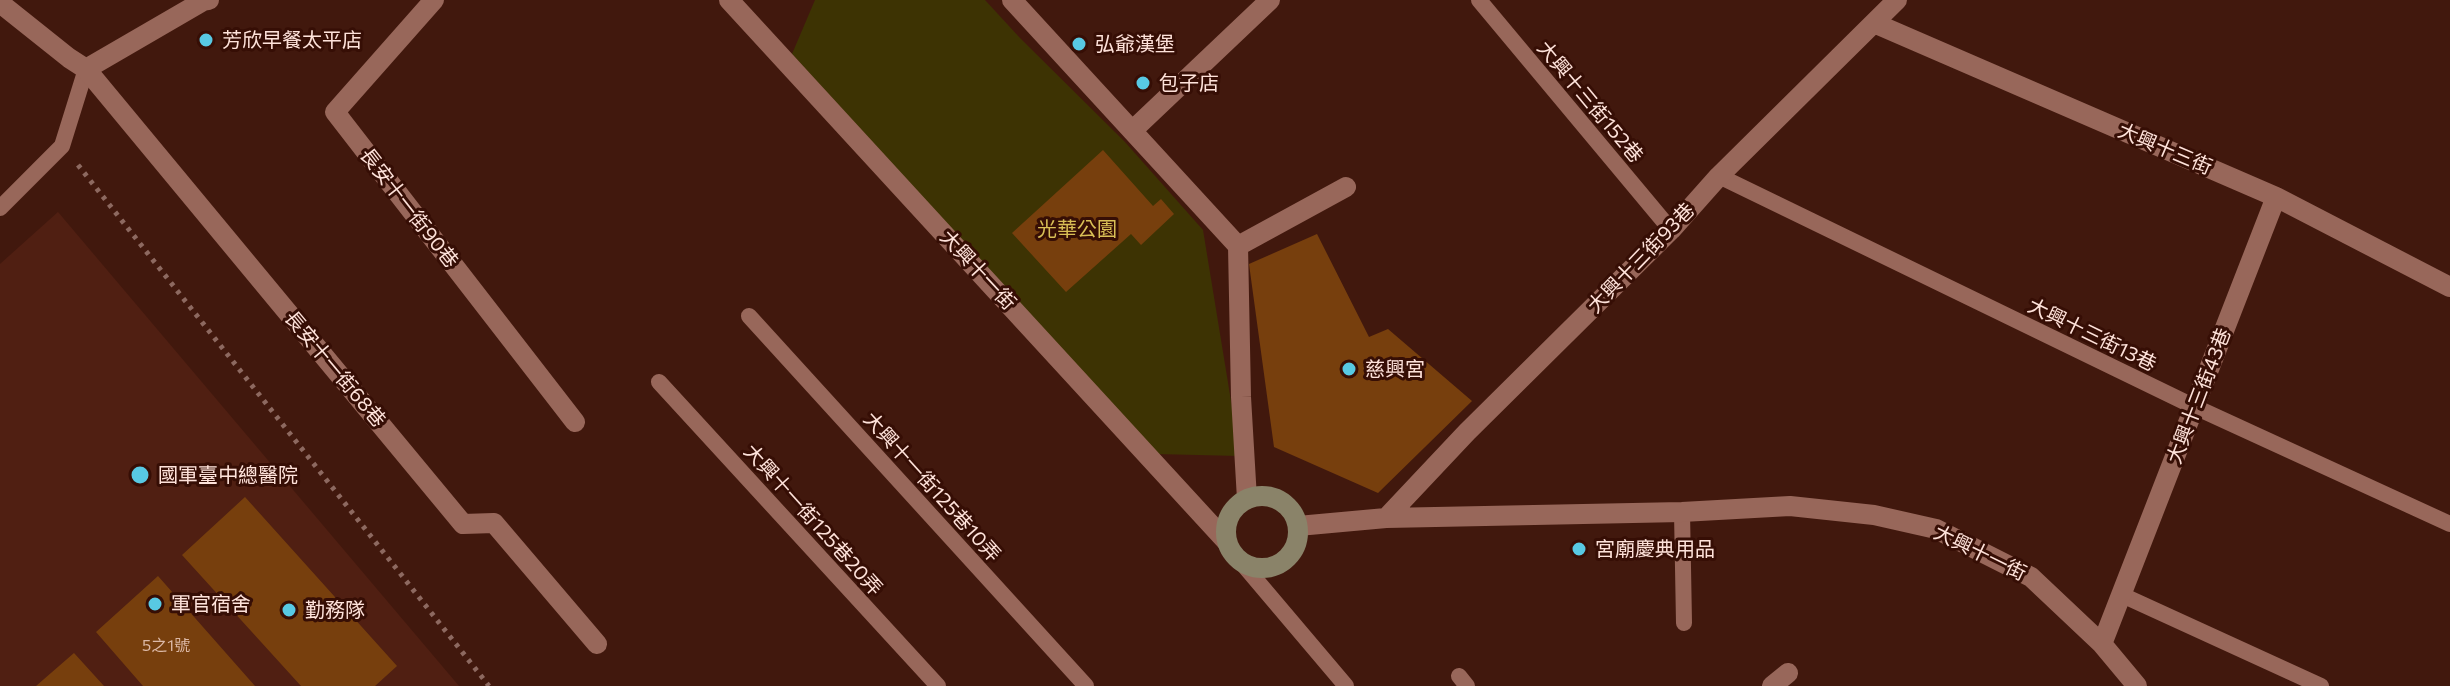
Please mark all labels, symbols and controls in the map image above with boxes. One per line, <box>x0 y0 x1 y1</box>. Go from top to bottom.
place label: 芳欣早餐太平店 <box>222 28 362 52</box>
marker: 芳欣早餐太平店 <box>197 31 215 49</box>
place label: 弘爺漢堡 <box>1095 32 1175 56</box>
marker: 弘爺漢堡 <box>1070 35 1088 53</box>
street label: 大興十三街152巷 <box>1532 36 1648 168</box>
place label: 包子店 <box>1159 71 1219 95</box>
marker: 包子店 <box>1134 74 1152 92</box>
street label: 大興十三街 <box>2114 118 2216 180</box>
street label: 長安十一街90巷 <box>355 143 463 273</box>
street label: 大興十三街93巷 <box>1583 198 1699 318</box>
park label: 光華公園 <box>1037 217 1117 241</box>
street label: 大興十一街 <box>935 225 1021 315</box>
street label: 大興十三街13巷 <box>2024 294 2160 376</box>
street label: 長安十一街68巷 <box>279 306 391 432</box>
street label: 大興十三街43巷 <box>2162 325 2236 467</box>
place label: 慈興宮 <box>1365 357 1425 381</box>
marker: 慈興宮 <box>1340 360 1358 378</box>
street label: 大興十一街125巷10弄 <box>859 407 1005 567</box>
street label: 大興十一街125巷20弄 <box>739 439 887 601</box>
place label: 國軍臺中總醫院 <box>158 463 298 487</box>
marker: 國軍臺中總醫院 <box>129 464 151 486</box>
street label: 大興十一街 <box>1930 520 2030 586</box>
place label: 宮廟慶典用品 <box>1595 537 1715 561</box>
marker: 宮廟慶典用品 <box>1570 540 1588 558</box>
place label: 軍官宿舍 <box>171 592 251 616</box>
marker: 軍官宿舍 <box>146 595 164 613</box>
place label: 勤務隊 <box>305 598 365 622</box>
marker: 勤務隊 <box>280 601 298 619</box>
house number: 5之1號 <box>142 636 190 656</box>

